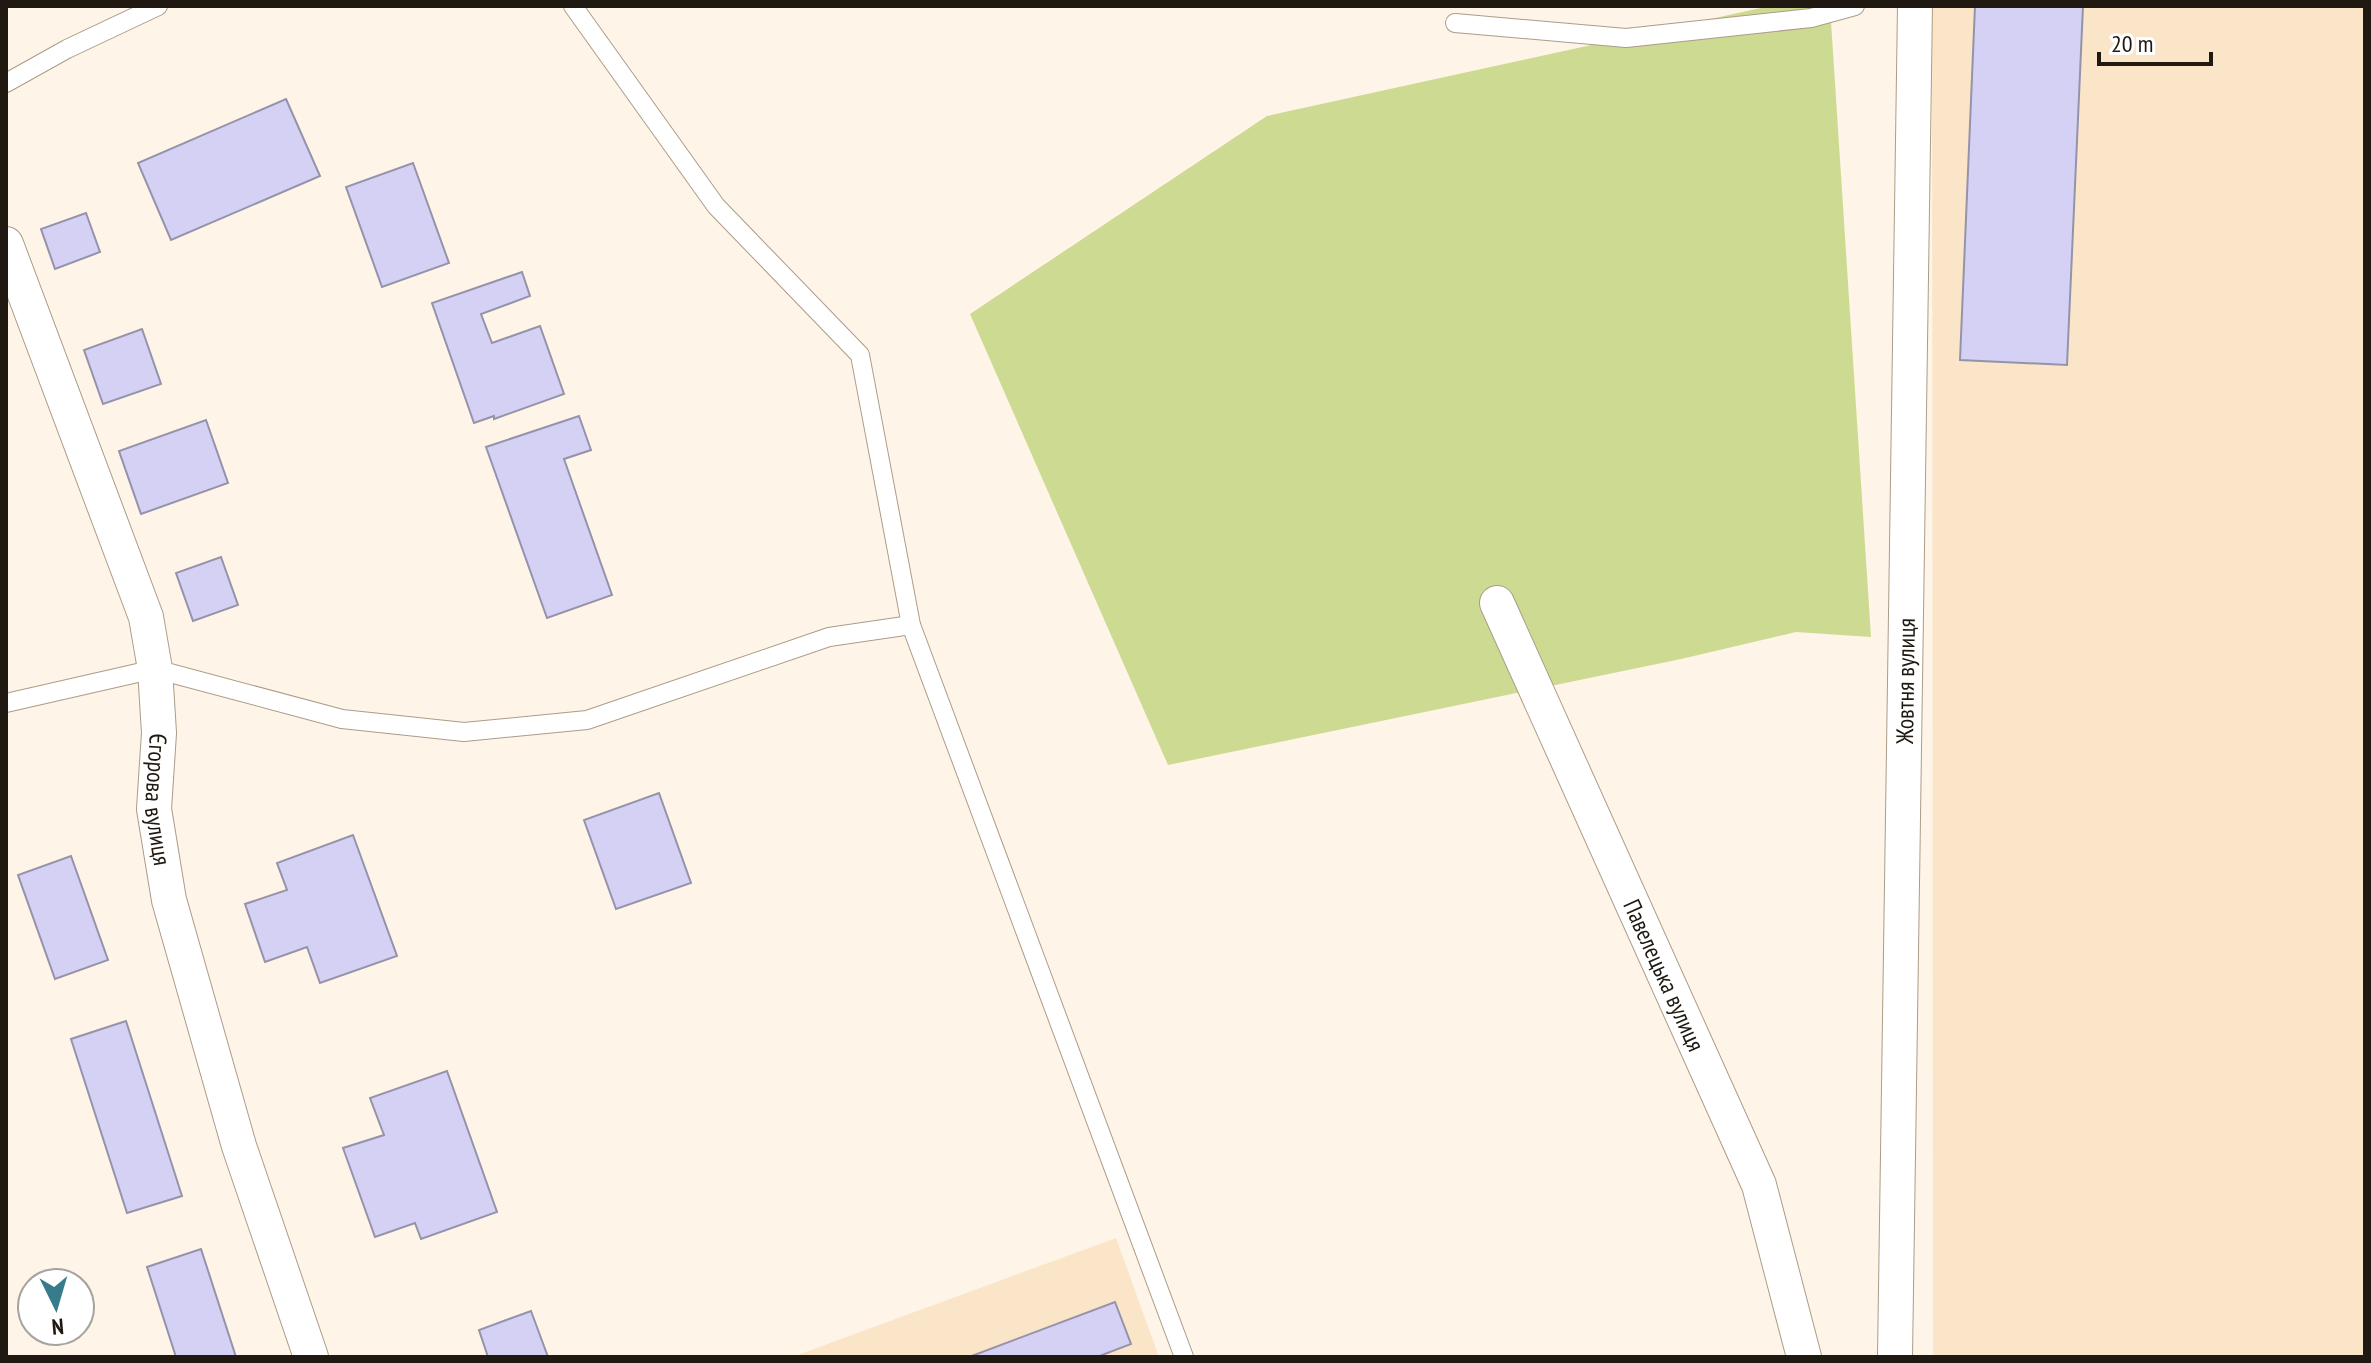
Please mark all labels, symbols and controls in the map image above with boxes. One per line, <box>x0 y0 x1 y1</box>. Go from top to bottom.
scale bar <box>2099 16 2211 66</box>
text: 20 m <box>2111 28 2153 59</box>
street label: Жовтня вулиця <box>1889 618 1921 745</box>
street label: Єгорова вулиця <box>138 733 179 867</box>
street label: Павелецька вулиця <box>1617 894 1712 1056</box>
north arrow <box>16 1267 96 1347</box>
text: N <box>51 1312 65 1341</box>

